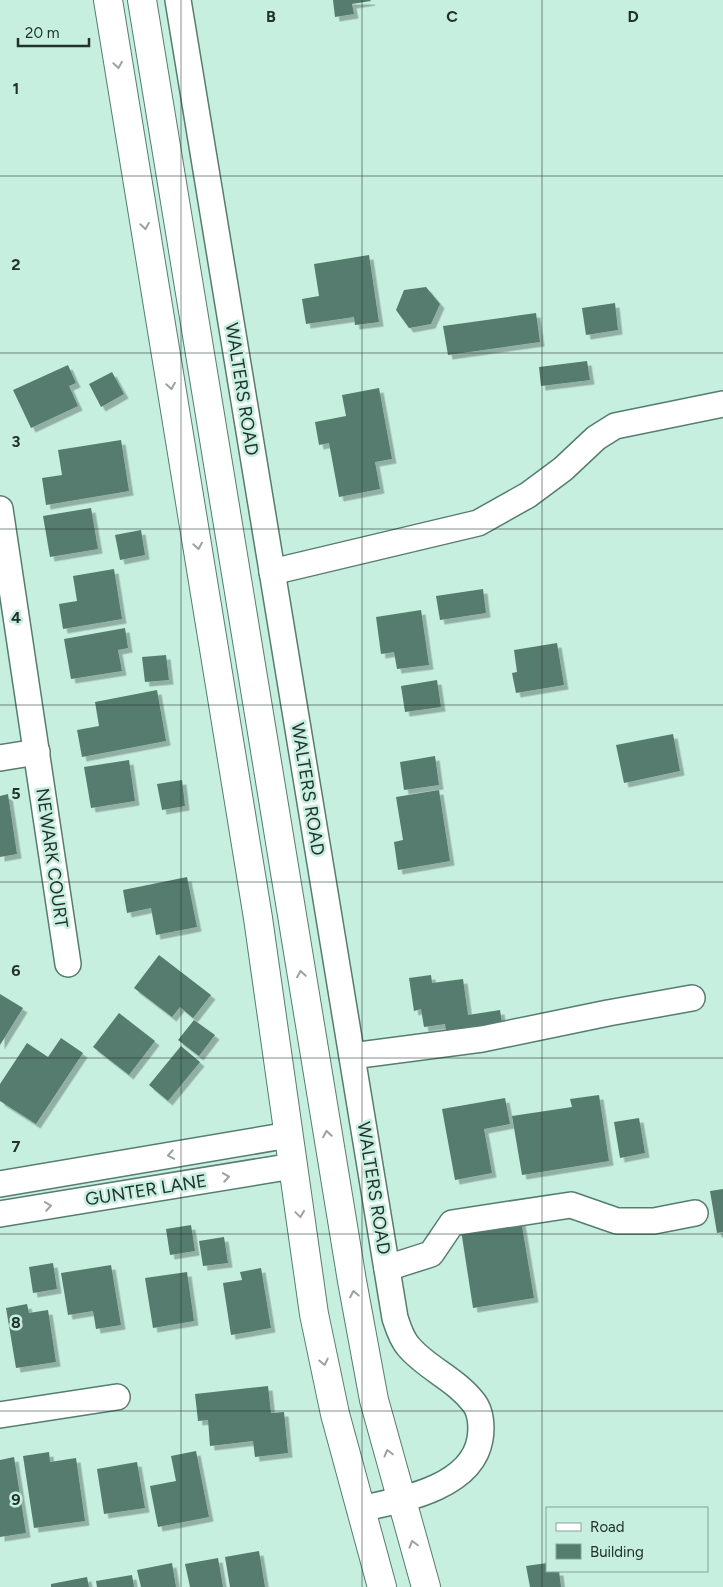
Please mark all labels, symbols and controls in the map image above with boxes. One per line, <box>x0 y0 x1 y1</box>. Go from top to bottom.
text: B <box>266 7 276 26</box>
text: C <box>446 7 458 26</box>
text: D <box>627 7 639 26</box>
scale bar <box>18 15 89 47</box>
text: 20 m <box>25 24 59 42</box>
one-way arrow <box>113 61 123 70</box>
text: 1 <box>13 79 19 98</box>
one-way arrow <box>139 221 149 230</box>
text: 2 <box>11 255 21 274</box>
street label: WALTERS ROAD <box>221 321 263 457</box>
one-way arrow <box>166 382 176 390</box>
text: 3 <box>12 432 21 451</box>
one-way arrow <box>192 542 202 551</box>
text: 4 <box>11 608 21 627</box>
street label: WALTERS ROAD <box>287 721 329 857</box>
text: 5 <box>11 784 21 803</box>
street label: NEWARK COURT <box>31 787 73 929</box>
text: 6 <box>11 961 21 980</box>
one-way arrow <box>297 969 307 978</box>
street label: WALTERS ROAD <box>353 1120 395 1256</box>
one-way arrow <box>323 1130 333 1138</box>
text: 7 <box>12 1137 21 1156</box>
one-way arrow <box>167 1150 176 1160</box>
street label: GUNTER LANE <box>84 1170 208 1210</box>
one-way arrow <box>221 1172 230 1182</box>
one-way arrow <box>44 1201 52 1212</box>
one-way arrow <box>294 1210 304 1218</box>
one-way arrow <box>349 1290 360 1299</box>
text: 8 <box>11 1313 21 1332</box>
one-way arrow <box>319 1358 329 1367</box>
one-way arrow <box>383 1449 394 1457</box>
text: 9 <box>11 1490 21 1509</box>
legend <box>546 1507 708 1572</box>
text: Road <box>590 1518 625 1536</box>
one-way arrow <box>409 1540 419 1548</box>
text: Building <box>590 1543 644 1561</box>

